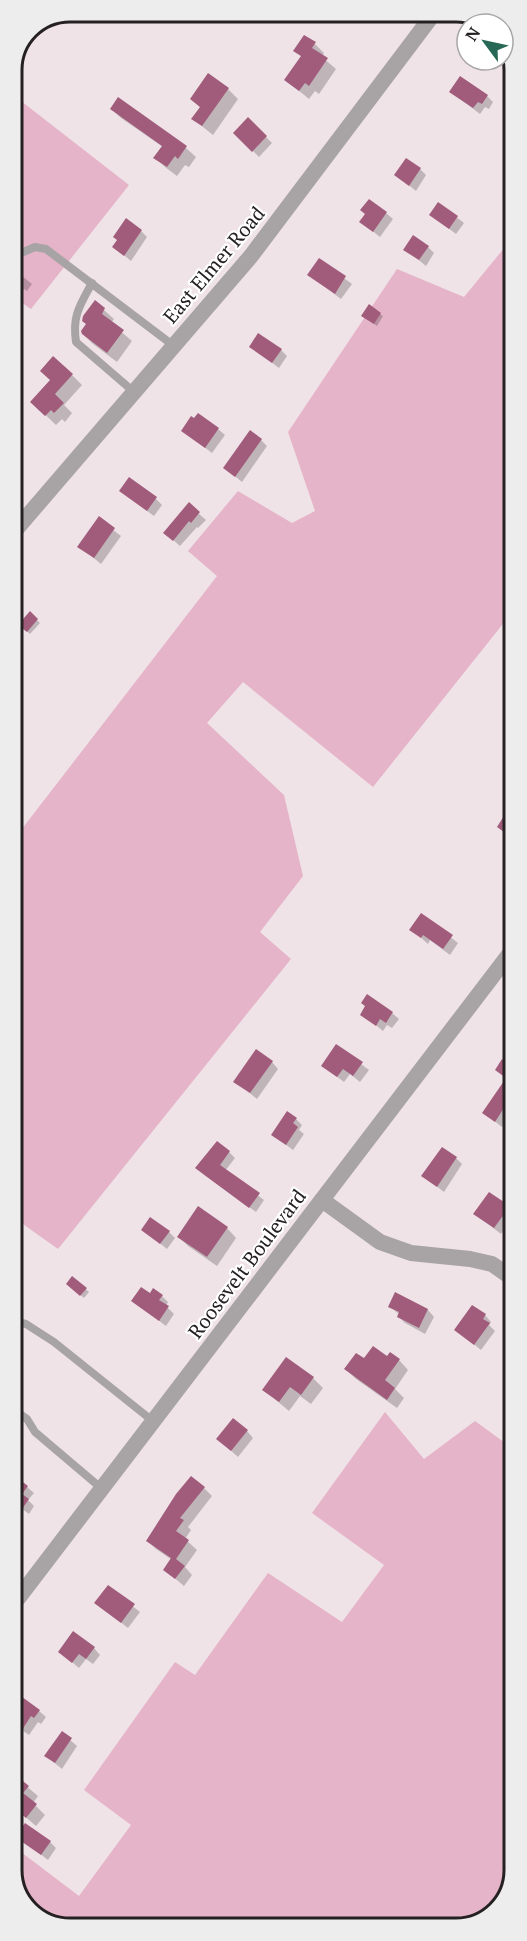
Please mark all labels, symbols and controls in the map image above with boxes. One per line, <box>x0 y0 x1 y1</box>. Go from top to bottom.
north arrow <box>455 12 515 72</box>
text: N <box>460 23 485 45</box>
street label: East Elmer Road <box>157 201 271 329</box>
street label: Roosevelt Boulevard <box>181 1183 312 1344</box>

